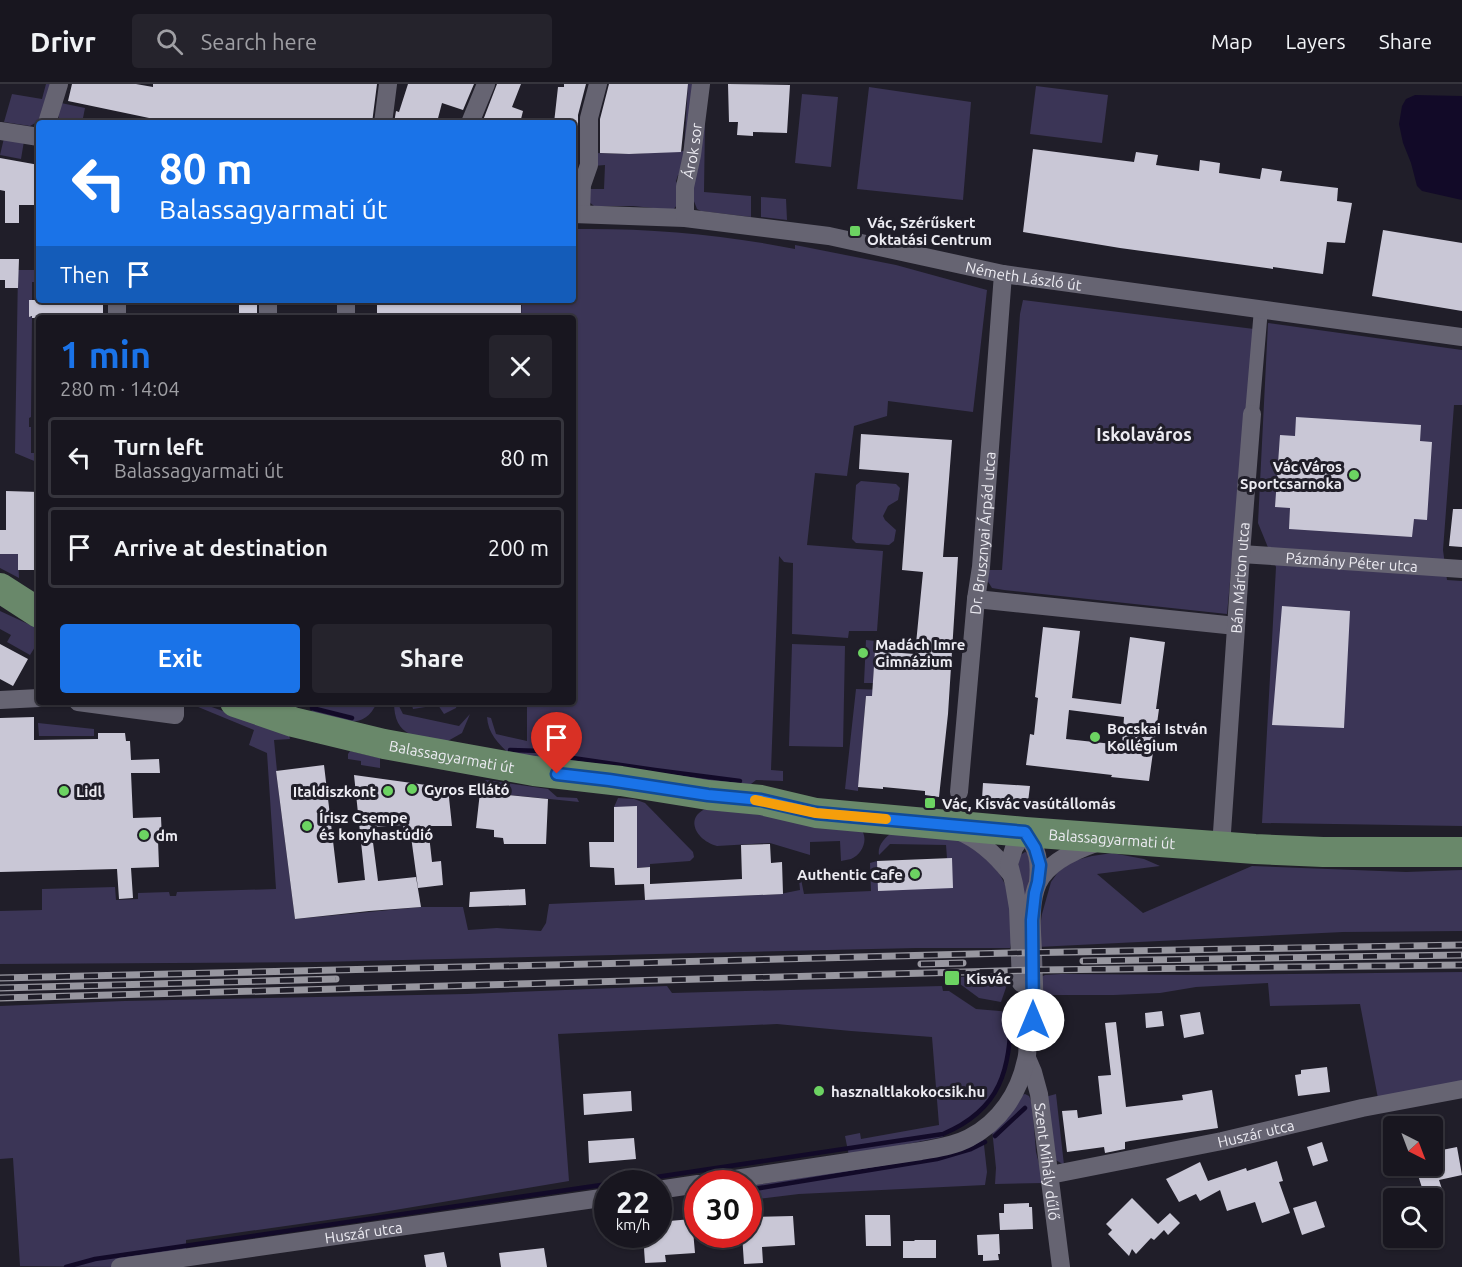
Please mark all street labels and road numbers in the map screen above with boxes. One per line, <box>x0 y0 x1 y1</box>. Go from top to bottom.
street label: Árok sor <box>679 122 705 180</box>
street label: Németh László út <box>964 258 1083 293</box>
street label: Dr. Brusznyai Árpád utca <box>966 451 998 615</box>
street label: Bán Márton utca <box>1227 521 1252 634</box>
street label: Pázmány Péter utca <box>1285 549 1418 574</box>
street label: Balassagyarmati út <box>388 737 516 776</box>
street label: Balassagyarmati út <box>1048 825 1176 852</box>
street label: Szent Mihály dűlő <box>1032 1102 1063 1221</box>
street label: Huszár utca <box>1216 1116 1296 1150</box>
street label: Huszár utca <box>324 1218 404 1246</box>

